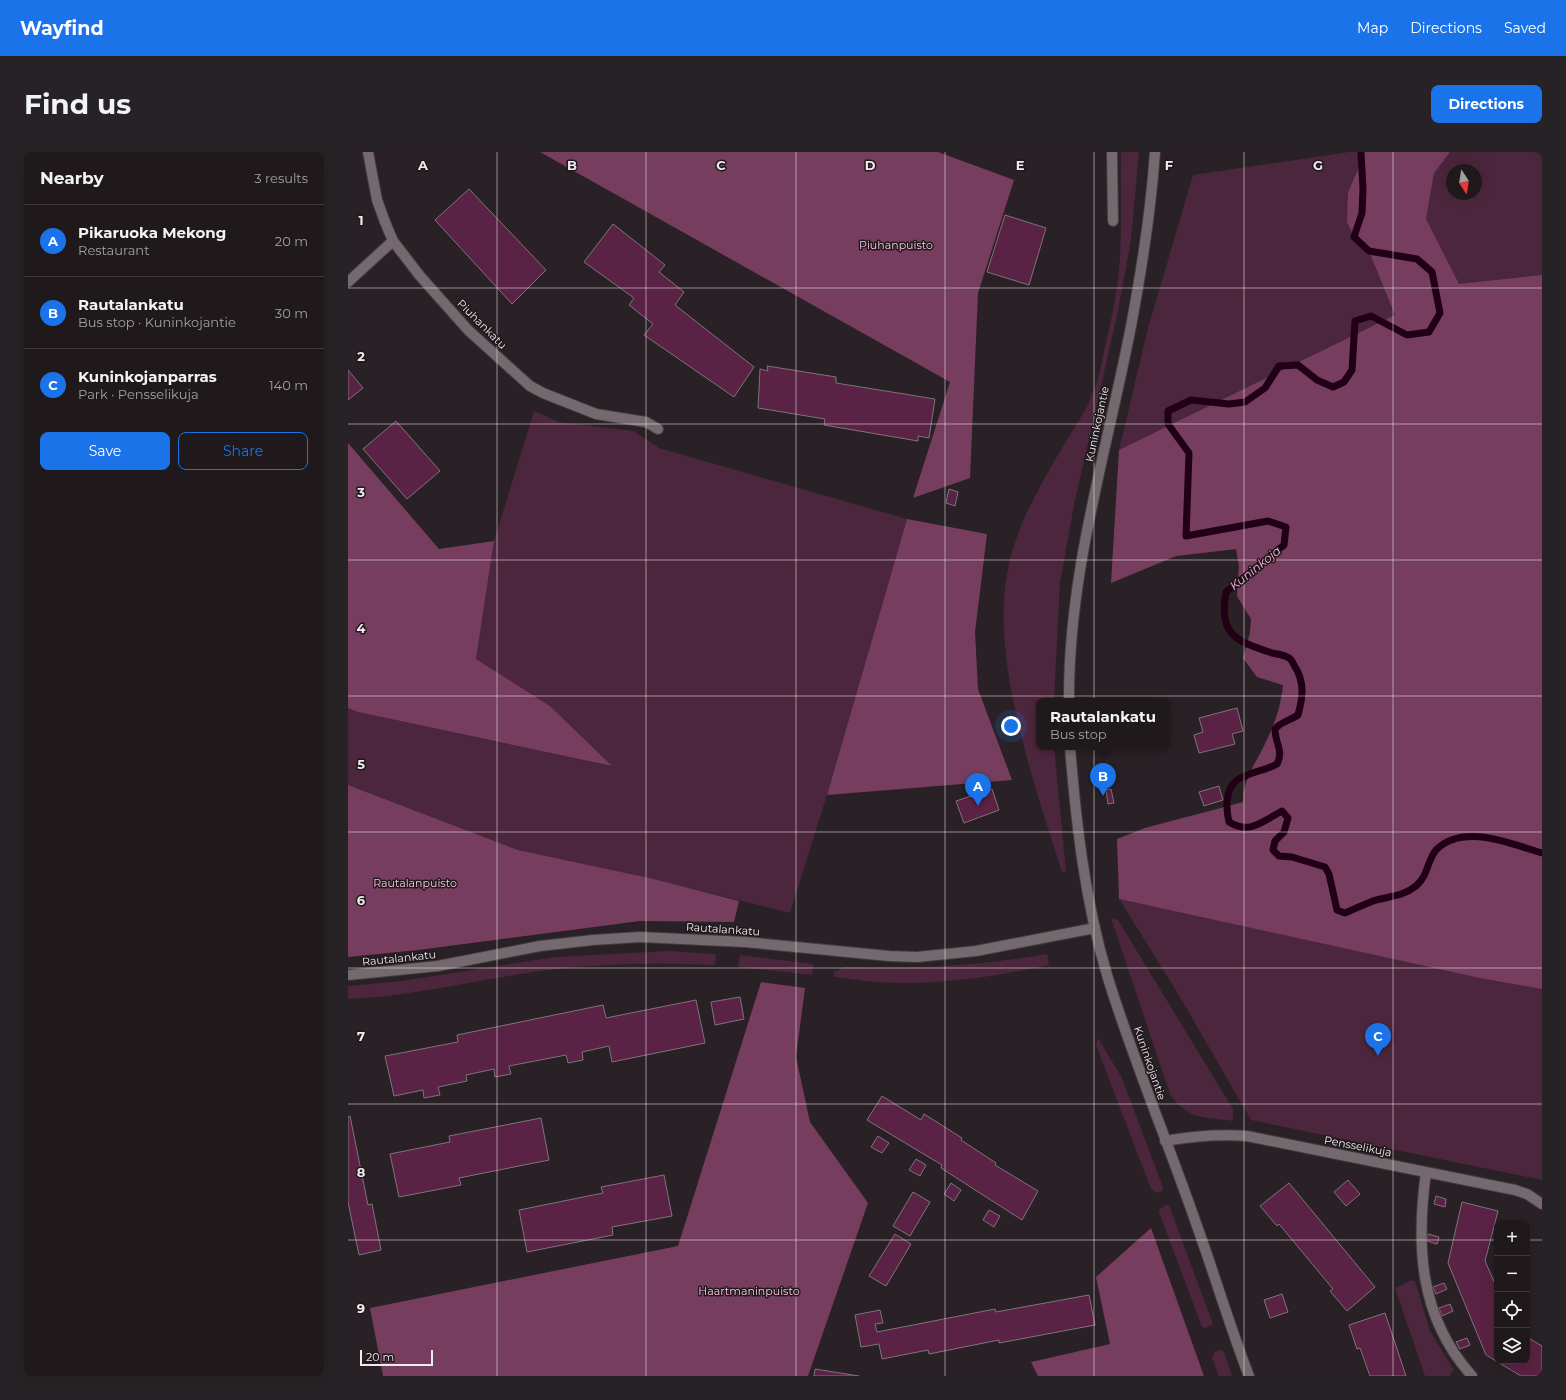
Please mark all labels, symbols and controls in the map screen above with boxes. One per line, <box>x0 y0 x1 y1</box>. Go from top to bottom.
text: Wayfind <box>20 17 104 40</box>
text: Map <box>1357 19 1388 37</box>
text: Directions <box>1410 19 1482 37</box>
text: Saved <box>1504 19 1546 37</box>
button: Directions <box>1431 85 1542 123</box>
text: Find us <box>24 87 131 121</box>
text: A <box>417 157 429 173</box>
text: B <box>567 157 577 173</box>
text: C <box>716 157 726 173</box>
text: D <box>865 157 876 173</box>
text: E <box>1016 157 1025 173</box>
text: F <box>1165 157 1173 173</box>
text: G <box>1313 157 1323 173</box>
north arrow <box>1446 164 1482 200</box>
text: Nearby <box>40 168 104 188</box>
text: 3 results <box>254 170 308 186</box>
text: 1 <box>358 212 364 228</box>
text: Pikaruoka Mekong <box>78 223 226 242</box>
text: A <box>48 233 58 249</box>
text: 20 m <box>275 233 308 249</box>
park label: Piuhanpuisto <box>859 238 933 252</box>
text: Restaurant <box>78 242 149 258</box>
text: Rautalankatu <box>78 295 184 314</box>
street label: Piuhankatu <box>454 296 510 352</box>
text: B <box>48 305 58 321</box>
text: 30 m <box>275 305 308 321</box>
text: Bus stop · Kuninkojantie <box>78 314 236 330</box>
text: 2 <box>357 348 365 364</box>
text: Kuninkojanparras <box>78 367 217 386</box>
text: C <box>48 377 58 393</box>
text: 140 m <box>269 377 308 393</box>
street label: Kuninkojantie <box>1082 385 1112 463</box>
text: Park · Pensselikuja <box>78 386 199 402</box>
button: Save <box>40 432 170 470</box>
button: Share <box>178 432 308 470</box>
text: 3 <box>356 484 365 500</box>
water label: Kuninkoja <box>1226 543 1284 593</box>
text: 4 <box>357 620 366 636</box>
popup <box>1036 698 1170 750</box>
text: Rautalankatu <box>1050 707 1156 726</box>
your location <box>1001 716 1021 736</box>
text: Bus stop <box>1050 726 1107 742</box>
text: 5 <box>357 756 365 772</box>
pin: B <box>1090 763 1116 796</box>
pin: A <box>965 773 991 806</box>
park label: Rautalanpuisto <box>373 876 457 890</box>
text: 6 <box>357 892 366 908</box>
street label: Rautalankatu <box>685 919 761 939</box>
street label: Rautalankatu <box>361 947 437 969</box>
pin: C <box>1365 1023 1391 1056</box>
street label: Kuninkojantie <box>1131 1024 1169 1102</box>
text: 7 <box>357 1028 365 1044</box>
street label: Pensselikuja <box>1323 1133 1393 1159</box>
text: 8 <box>357 1164 366 1180</box>
map controls <box>1494 1220 1530 1364</box>
button: + <box>1494 1220 1530 1256</box>
button: − <box>1494 1256 1530 1292</box>
park label: Haartmaninpuisto <box>698 1284 800 1298</box>
button: locate <box>1494 1292 1530 1328</box>
text: 9 <box>357 1300 365 1316</box>
button: layers <box>1494 1328 1530 1364</box>
scale bar <box>360 1348 433 1367</box>
text: 20 m <box>366 1350 394 1364</box>

